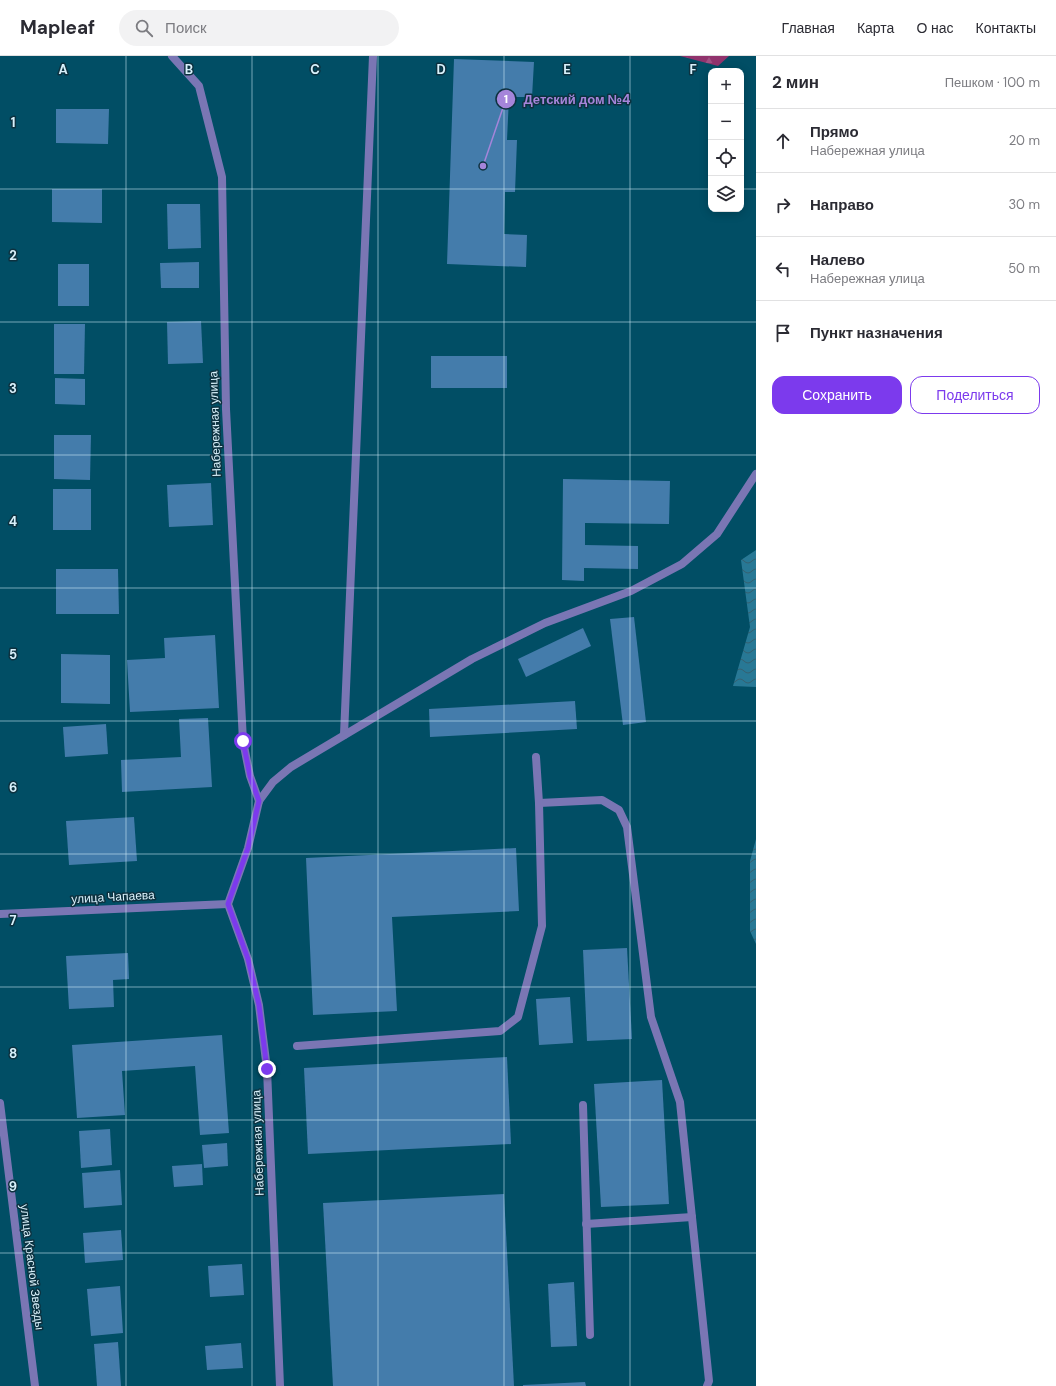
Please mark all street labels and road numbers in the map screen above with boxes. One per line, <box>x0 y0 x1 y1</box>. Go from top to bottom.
street label: Набережная улица <box>205 370 225 477</box>
street label: улица Чапаева <box>71 887 155 907</box>
street label: Набережная улица <box>248 1089 268 1196</box>
street label: улица Красной Звезды <box>16 1203 48 1331</box>

